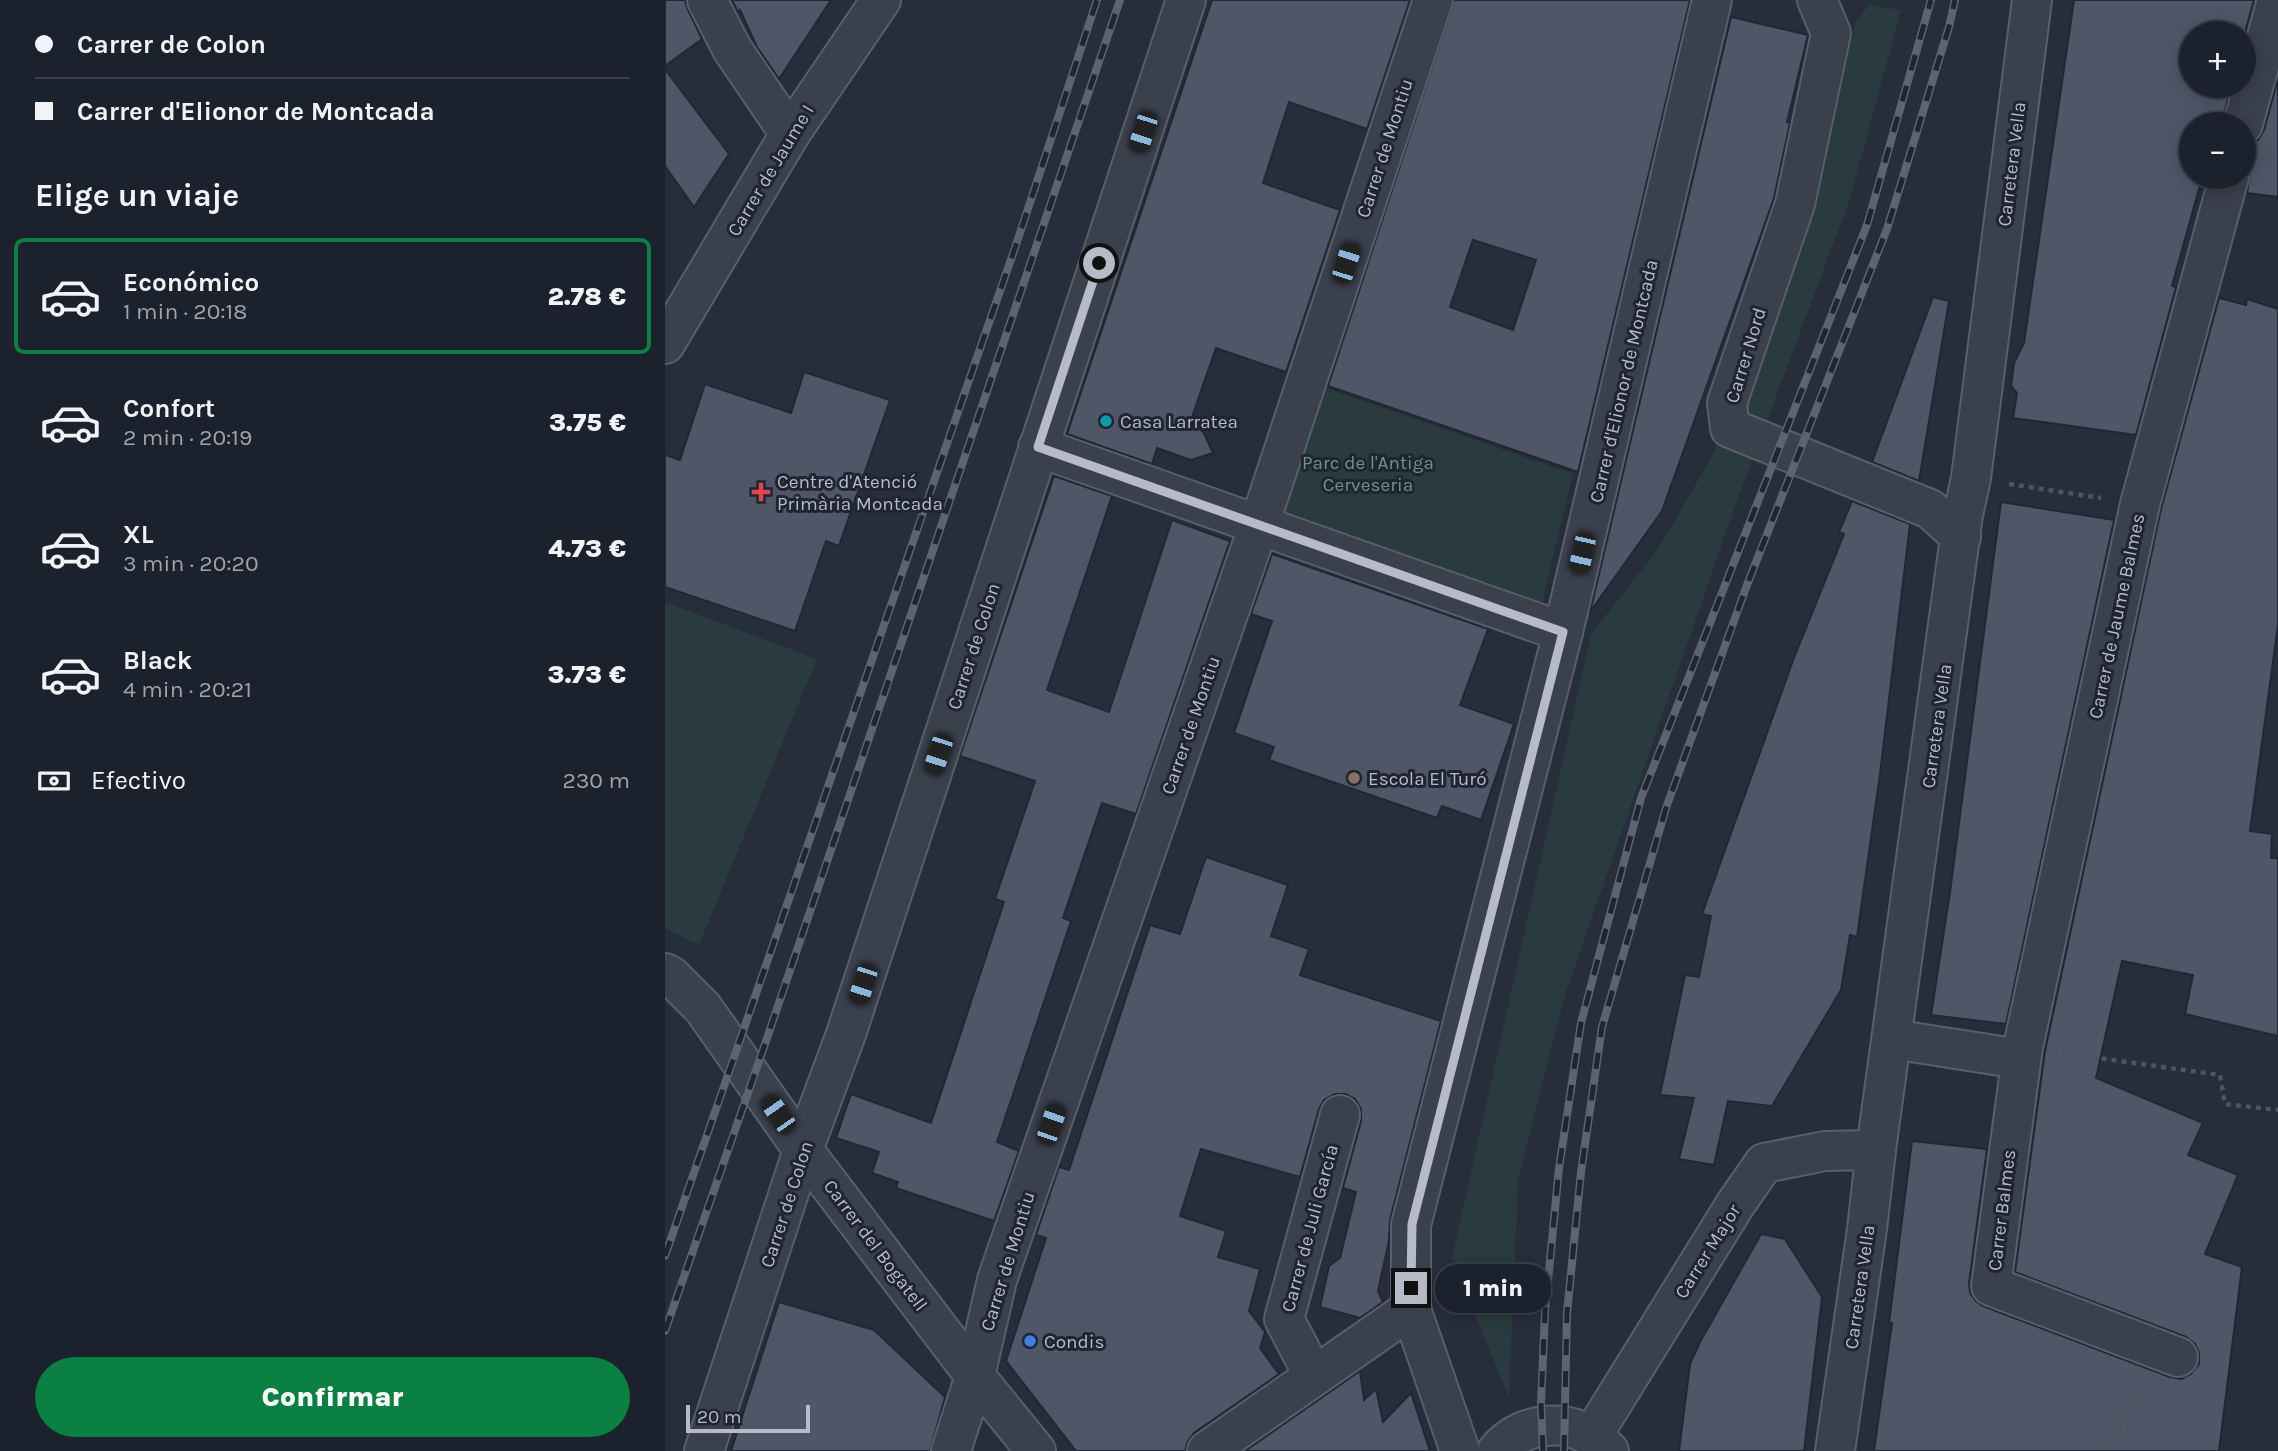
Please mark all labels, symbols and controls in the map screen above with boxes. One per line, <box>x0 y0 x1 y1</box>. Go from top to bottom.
map controls <box>2179 21 2256 189</box>
button: + <box>2179 21 2256 98</box>
text: Carrer de Colon <box>77 29 266 60</box>
street label: Carrer de Montiu <box>1352 76 1418 221</box>
text: Carrer d'Elionor de Montcada <box>77 96 435 127</box>
street label: Carrer de Jaume I <box>723 101 819 240</box>
street label: Carretera Vella <box>1993 101 2031 228</box>
car <box>1127 109 1160 155</box>
button: − <box>2179 112 2256 189</box>
text: Elige un viaje <box>35 177 239 214</box>
car <box>1330 240 1363 286</box>
route start <box>1083 247 1115 279</box>
street label: Carrer d'Elionor de Montcada <box>1585 258 1663 505</box>
icon: car <box>39 265 102 328</box>
text: Económico <box>123 267 259 298</box>
text: 2.78 € <box>548 281 626 312</box>
text: 1 min · 20:18 <box>123 298 247 325</box>
street label: Carrer Nord <box>1721 305 1771 406</box>
icon: car <box>39 391 102 454</box>
text: Confort <box>123 393 215 424</box>
text: 3.75 € <box>549 407 626 438</box>
place label: Casa Larratea <box>1120 411 1238 433</box>
marker: Casa Larratea <box>1098 413 1114 429</box>
text: 2 min · 20:19 <box>123 424 252 451</box>
park label: Parc de l'Antiga Cerveseria <box>1302 452 1434 496</box>
place label: Centre d'Atenció Primària Montcada <box>777 471 943 515</box>
marker: Centre d'Atenció Primària Montcada <box>751 482 771 502</box>
street label: Carrer de Jaume Balmes <box>2084 512 2149 721</box>
icon: car <box>39 517 102 580</box>
text: XL <box>123 519 154 550</box>
car <box>1568 530 1597 576</box>
text: 4.73 € <box>548 533 626 564</box>
text: 3 min · 20:20 <box>123 550 259 577</box>
street label: Carrer de Colon <box>943 580 1005 712</box>
icon: car <box>39 643 102 706</box>
text: Black <box>123 645 192 676</box>
street label: Carrer de Montiu <box>1157 653 1225 797</box>
text: 3.73 € <box>548 659 626 690</box>
street label: Carretera Vella <box>1917 663 1957 790</box>
text: 4 min · 20:21 <box>123 676 252 703</box>
car <box>922 731 955 777</box>
icon: cash <box>35 762 73 800</box>
text: Efectivo <box>91 765 186 796</box>
text: 230 m <box>562 767 630 794</box>
place label: Escola El Turó <box>1368 768 1487 790</box>
marker: Escola El Turó <box>1346 770 1362 786</box>
car <box>847 961 880 1007</box>
car <box>758 1091 799 1137</box>
car <box>1035 1101 1068 1147</box>
street label: Carrer de Colon <box>756 1138 818 1270</box>
street label: Carrer de Juli García <box>1277 1142 1343 1314</box>
street label: Carrer Balmes <box>1984 1148 2020 1272</box>
street label: Carrer del Bogatell <box>819 1176 932 1316</box>
street label: Carrer de Montiu <box>976 1189 1040 1334</box>
street label: Carrer Major <box>1670 1200 1746 1303</box>
street label: Carretera Vella <box>1840 1224 1880 1351</box>
callout: 1 min <box>1435 1264 1551 1312</box>
route end <box>1395 1272 1427 1304</box>
text: 1 min <box>1463 1275 1523 1302</box>
place label: Condis <box>1044 1331 1104 1353</box>
marker: Condis <box>1022 1333 1038 1349</box>
button: Confirmar <box>35 1357 630 1437</box>
scale bar <box>686 1402 810 1434</box>
text: 20 m <box>697 1406 742 1428</box>

